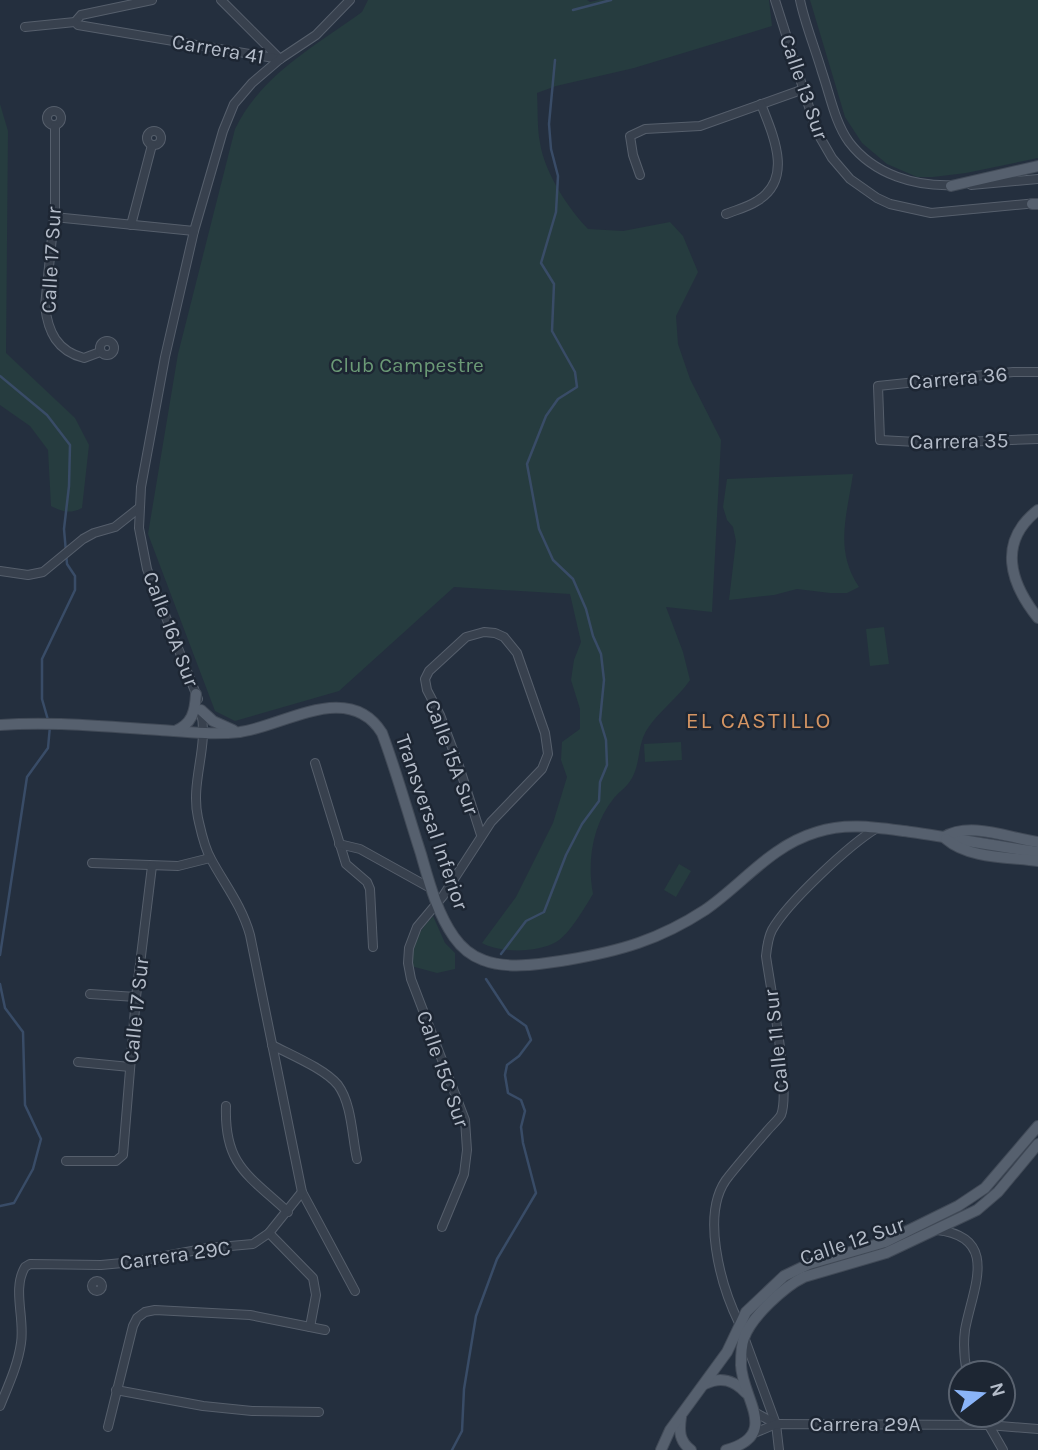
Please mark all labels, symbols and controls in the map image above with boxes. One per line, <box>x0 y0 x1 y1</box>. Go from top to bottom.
street label: Carrera 41 <box>170 29 266 69</box>
street label: Calle 13 Sur <box>775 31 833 143</box>
street label: Calle 17 Sur <box>36 206 66 314</box>
park label: Club Campestre <box>330 353 484 377</box>
street label: Carrera 36 <box>908 362 1008 394</box>
street label: Carrera 35 <box>909 428 1009 454</box>
street label: Calle 16A Sur <box>138 568 204 690</box>
street label: Calle 15A Sur <box>420 696 484 818</box>
district label: EL CASTILLO <box>686 707 832 734</box>
street label: Transversal Inferior <box>391 731 473 913</box>
street label: Calle 17 Sur <box>118 955 154 1064</box>
street label: Calle 11 Sur <box>759 988 793 1094</box>
street label: Calle 15C Sur <box>412 1008 474 1131</box>
street label: Calle 12 Sur <box>797 1212 908 1270</box>
street label: Carrera 29C <box>118 1235 232 1275</box>
north arrow <box>947 1359 1017 1429</box>
text: N <box>985 1380 1010 1399</box>
street label: Carrera 29A <box>810 1412 920 1436</box>

